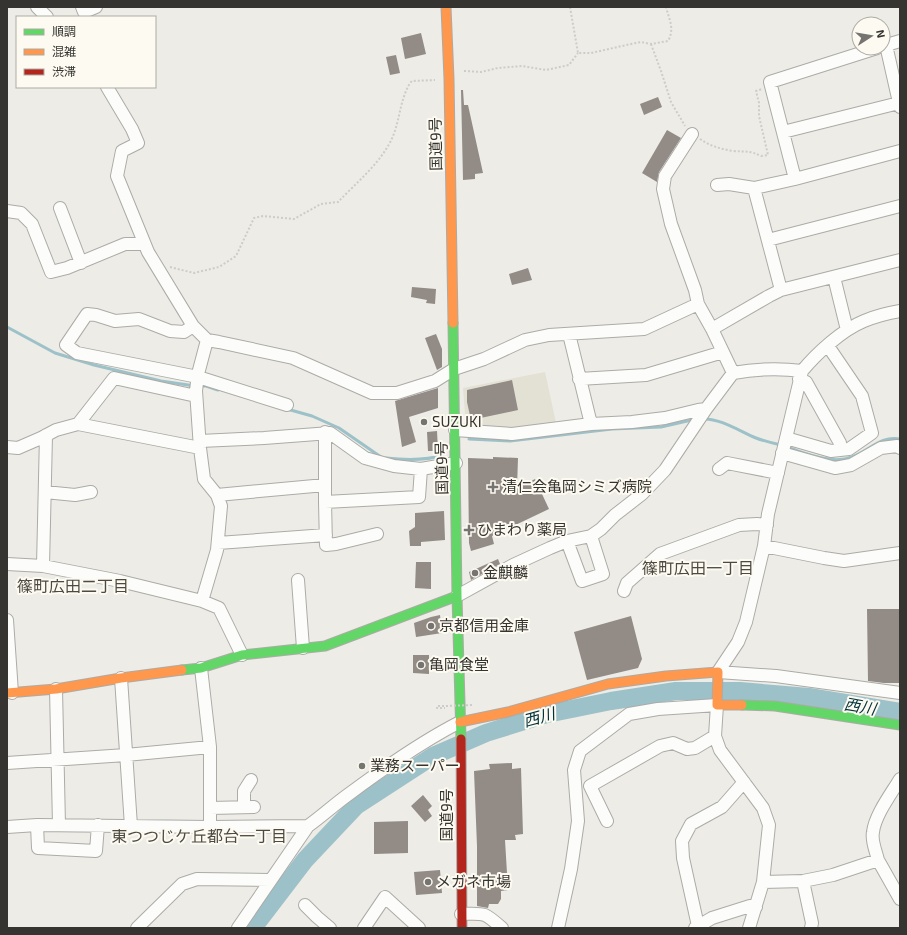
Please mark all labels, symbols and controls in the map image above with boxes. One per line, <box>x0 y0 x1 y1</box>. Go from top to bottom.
legend <box>16 16 156 88</box>
north arrow <box>851 16 891 56</box>
text: 順調 <box>52 24 76 38</box>
text: N <box>874 29 888 39</box>
text: 混雑 <box>52 44 76 58</box>
text: 渋滞 <box>52 64 76 78</box>
street label: 国道9号 <box>426 117 444 171</box>
place label: SUZUKI <box>432 412 482 430</box>
marker: SUZUKI <box>419 417 429 427</box>
street label: 国道9号 <box>432 441 450 495</box>
place label: 清仁会亀岡シミズ病院 <box>502 477 652 495</box>
marker: 清仁会亀岡シミズ病院 <box>487 481 499 493</box>
place label: ひまわり薬局 <box>477 520 567 538</box>
marker: ひまわり薬局 <box>464 525 474 535</box>
district label: 篠町広田一丁目 <box>642 558 754 577</box>
place label: 金麒麟 <box>483 563 528 581</box>
marker: 金麒麟 <box>470 568 480 578</box>
district label: 篠町広田二丁目 <box>17 576 129 595</box>
place label: 京都信用金庫 <box>439 616 529 634</box>
marker: 京都信用金庫 <box>426 621 436 631</box>
place label: 亀岡食堂 <box>429 655 489 673</box>
marker: 亀岡食堂 <box>416 660 426 670</box>
water label: 西川 <box>843 693 879 718</box>
water label: 西川 <box>521 703 559 730</box>
place label: 業務スーパー <box>370 756 460 774</box>
marker: 業務スーパー <box>357 761 367 771</box>
street label: 国道9号 <box>437 788 455 842</box>
district label: 東つつじケ丘都台一丁目 <box>111 826 287 845</box>
place label: メガネ市場 <box>436 872 511 890</box>
marker: メガネ市場 <box>423 877 433 887</box>

